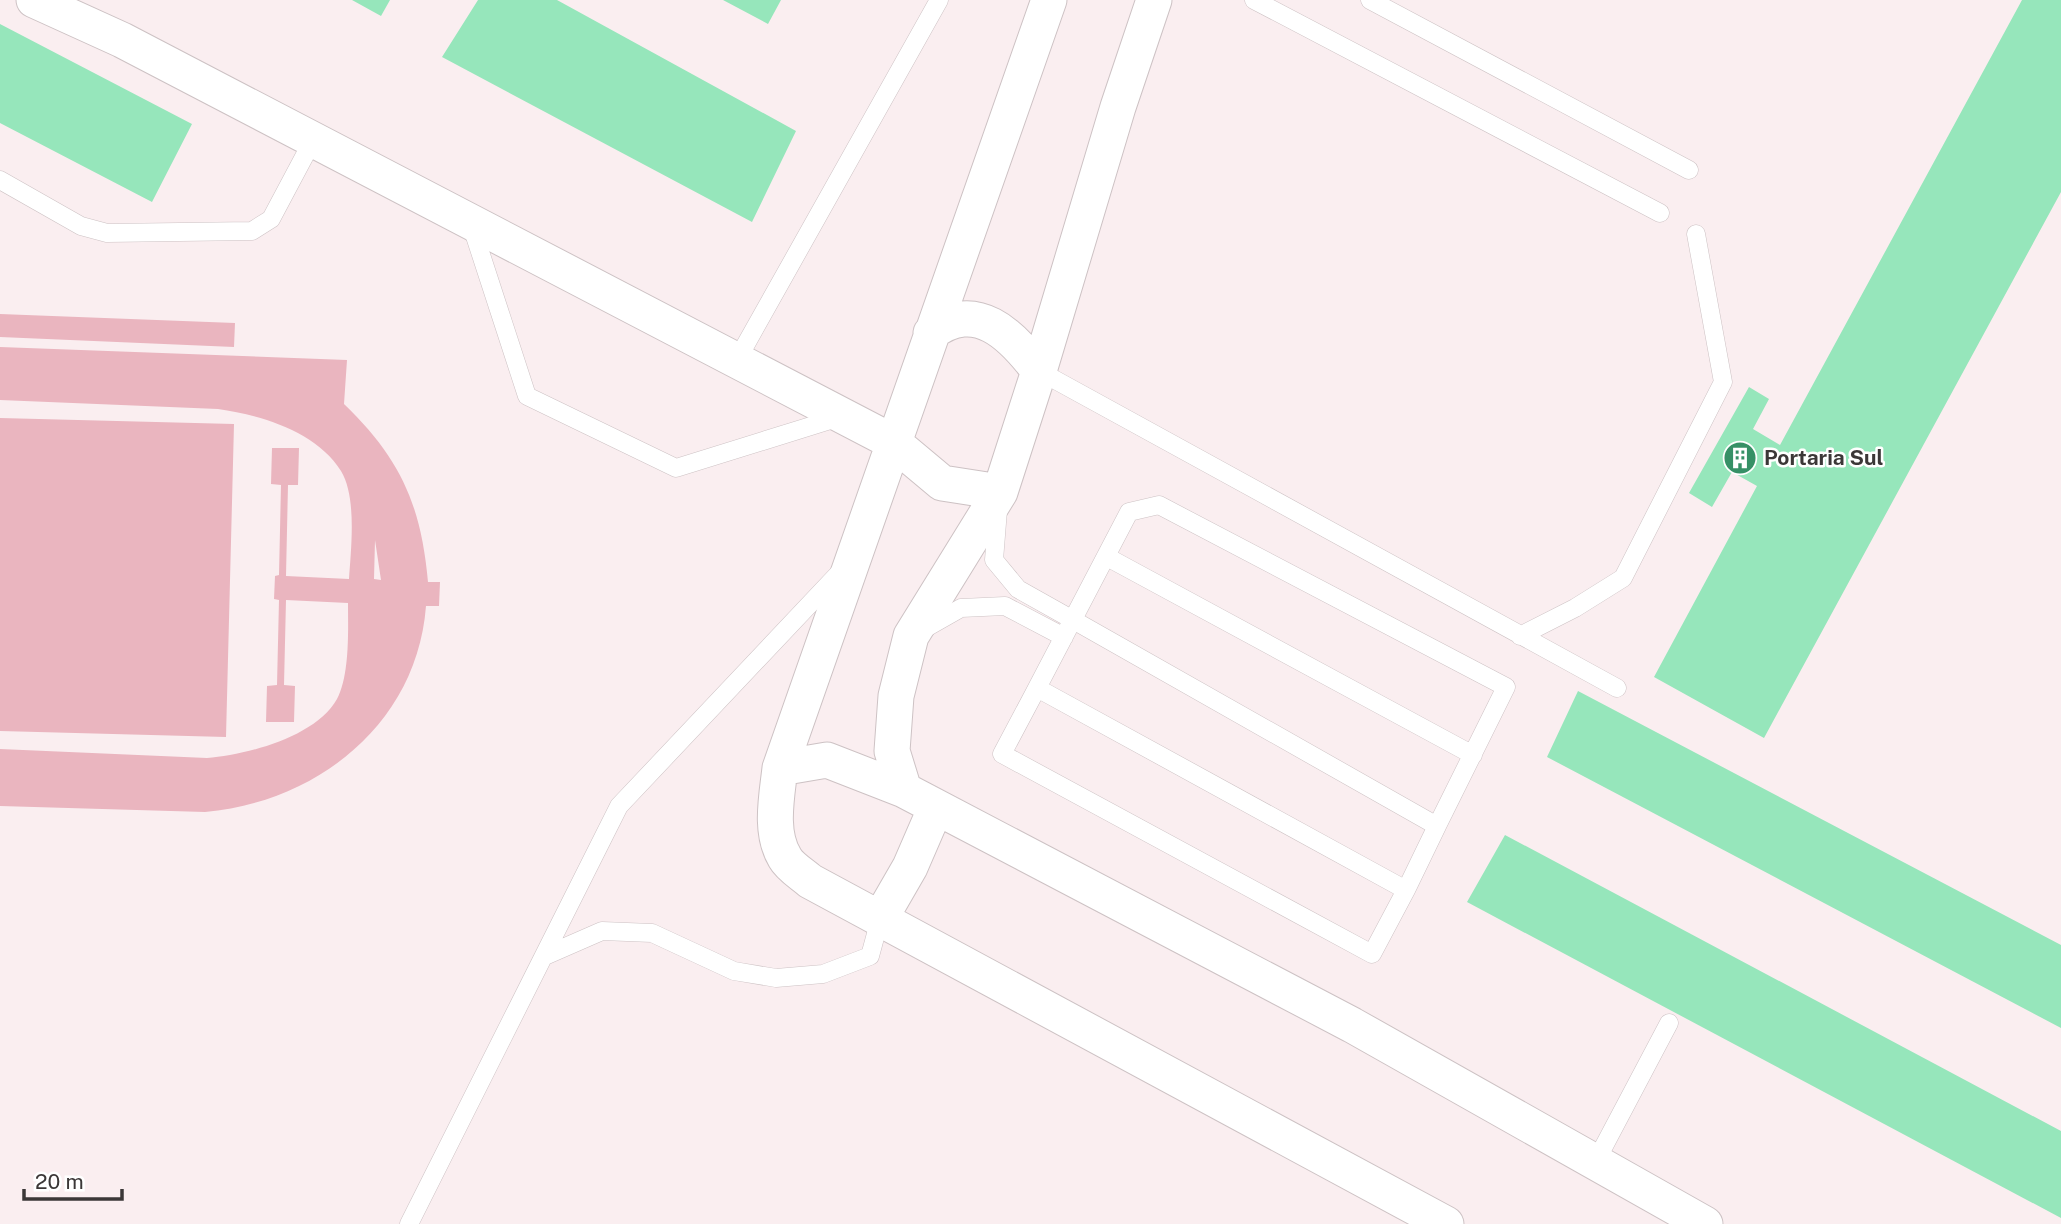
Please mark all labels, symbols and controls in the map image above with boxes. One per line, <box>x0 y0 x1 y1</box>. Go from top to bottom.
building icon: Portaria Sul <box>1721 439 1759 477</box>
place label: Portaria Sul <box>1764 445 1884 470</box>
scale bar <box>24 1158 122 1202</box>
text: 20 m <box>35 1169 84 1194</box>

